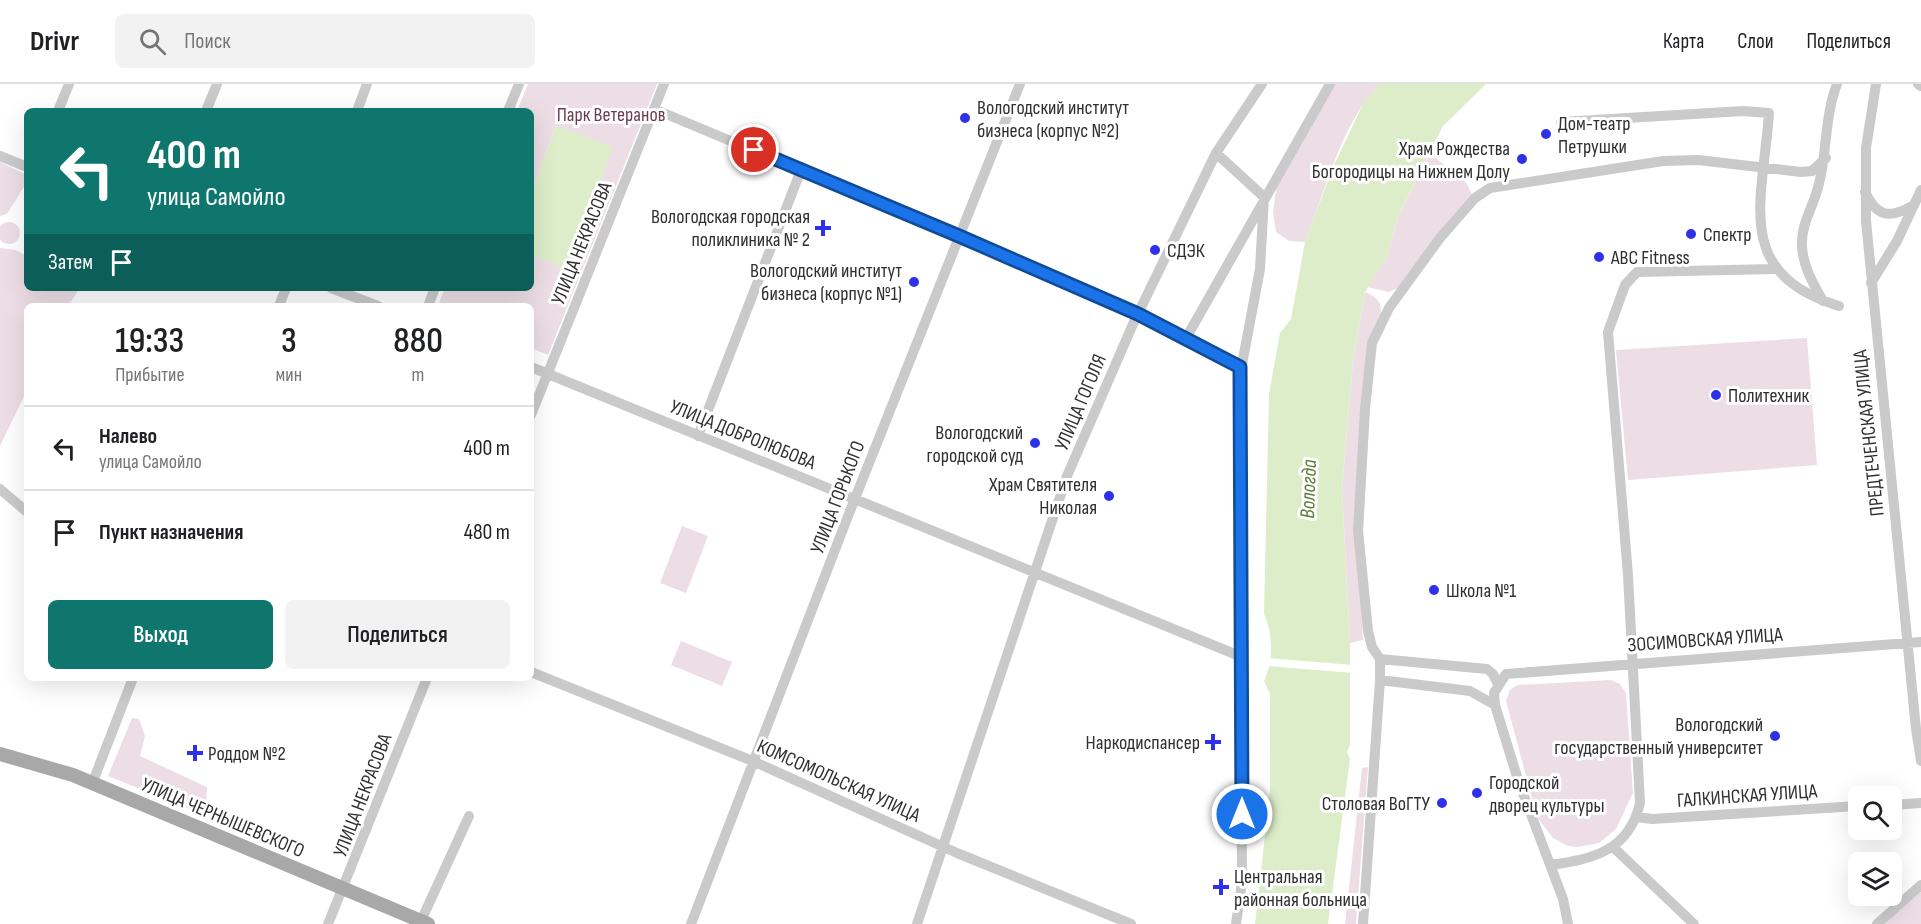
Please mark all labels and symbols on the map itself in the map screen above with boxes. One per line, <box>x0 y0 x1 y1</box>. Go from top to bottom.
place label: Вологодский институт бизнеса (корпус №2) <box>977 96 1129 143</box>
park label: Парк Ветеранов <box>557 103 665 127</box>
marker: Вологодский институт бизнеса (корпус №2) <box>958 111 972 125</box>
place label: Дом-театр Петрушки <box>1558 112 1631 159</box>
pin <box>728 124 779 175</box>
marker: Дом-театр Петрушки <box>1539 127 1553 141</box>
place label: Храм Рождества Богородицы на Нижнем Долу <box>1312 137 1510 184</box>
marker: Храм Рождества Богородицы на Нижнем Долу <box>1515 152 1529 166</box>
street label: УЛИЦА НЕКРАСОВА <box>546 178 618 308</box>
place label: Вологодская городская поликлиника № 2 <box>651 205 810 252</box>
marker: Вологодская городская поликлиника № 2 <box>814 219 832 237</box>
place label: Спектр <box>1703 223 1752 247</box>
marker: Спектр <box>1684 227 1698 241</box>
place label: СДЭК <box>1167 239 1205 263</box>
marker: СДЭК <box>1148 243 1162 257</box>
place label: ABC Fitness <box>1610 246 1690 270</box>
marker: ABC Fitness <box>1592 250 1606 264</box>
place label: Вологодский институт бизнеса (корпус №1) <box>750 259 902 306</box>
marker: Вологодский институт бизнеса (корпус №1) <box>907 275 921 289</box>
street label: ПРЕДТЕЧЕНСКАЯ УЛИЦА <box>1848 348 1890 517</box>
street label: УЛИЦА ГОГОЛЯ <box>1050 351 1112 454</box>
place label: Политехник <box>1728 384 1810 408</box>
marker: Политехник <box>1709 388 1723 402</box>
street label: УЛИЦА ДОБРОЛЮБОВА <box>666 395 819 475</box>
place label: Вологодский городской суд <box>927 421 1024 468</box>
marker: Вологодский городской суд <box>1028 436 1042 450</box>
street label: УЛИЦА ГОРЬКОГО <box>805 438 870 557</box>
water label: Вологда <box>1295 459 1322 519</box>
place label: Храм Святителя Николая <box>988 473 1097 520</box>
marker: Храм Святителя Николая <box>1102 489 1116 503</box>
place label: Школа №1 <box>1446 579 1516 603</box>
marker: Школа №1 <box>1427 583 1441 597</box>
street label: ЗОСИМОВСКАЯ УЛИЦА <box>1627 623 1784 657</box>
place label: Вологодский государственный университет <box>1554 713 1763 760</box>
marker: Вологодский государственный университет <box>1768 729 1782 743</box>
street label: УЛИЦА НЕКРАСОВА <box>328 730 398 861</box>
place label: Наркодиспансер <box>1086 731 1200 755</box>
marker: Наркодиспансер <box>1204 733 1222 751</box>
street label: КОМСОМОЛЬСКАЯ УЛИЦА <box>753 734 924 828</box>
place label: Роддом №2 <box>208 742 286 766</box>
marker: Роддом №2 <box>186 744 204 762</box>
place label: Городской дворец культуры <box>1489 771 1604 818</box>
street label: УЛИЦА ЧЕРНЫШЕВСКОГО <box>137 773 308 863</box>
street label: ГАЛКИНСКАЯ УЛИЦА <box>1676 779 1818 813</box>
position arrow <box>1210 782 1274 846</box>
marker: Городской дворец культуры <box>1470 786 1484 800</box>
place label: Столовая ВоГТУ <box>1322 792 1431 816</box>
marker: Столовая ВоГТУ <box>1435 796 1449 810</box>
place label: Центральная районная больница <box>1234 865 1367 912</box>
marker: Центральная районная больница <box>1212 878 1230 896</box>

